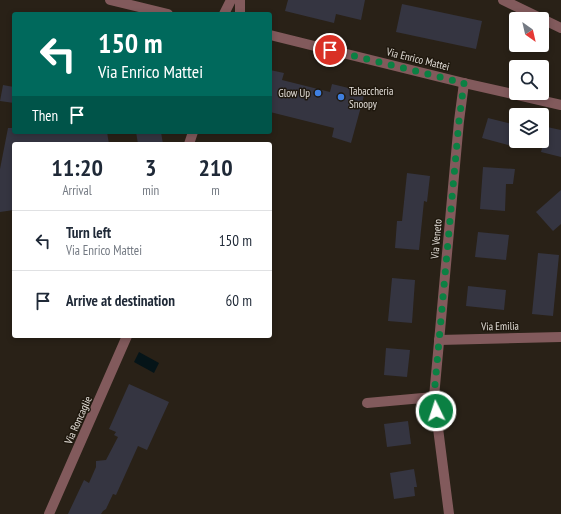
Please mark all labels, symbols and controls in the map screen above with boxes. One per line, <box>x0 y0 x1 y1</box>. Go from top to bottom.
north arrow <box>509 12 549 52</box>
map controls <box>509 12 549 148</box>
text: 150 m <box>98 24 162 61</box>
icon: left <box>32 28 84 80</box>
pin <box>313 33 347 67</box>
icon: arrive <box>319 39 341 61</box>
street label: Via Enrico Mattei <box>384 44 451 74</box>
text: Via Enrico Mattei <box>98 60 203 83</box>
button: search <box>509 60 549 100</box>
place label: Tabaccheria Snoopy <box>349 84 393 111</box>
place label: Glow Up <box>278 86 310 100</box>
marker: Glow Up <box>313 88 323 98</box>
marker: Tabaccheria Snoopy <box>336 92 346 102</box>
icon: arrive <box>66 104 88 126</box>
text: Then <box>32 106 58 125</box>
button: layers <box>509 108 549 148</box>
text: 11:20 <box>51 152 103 183</box>
text: 3 <box>145 152 156 183</box>
text: 210 <box>198 152 233 183</box>
text: Arrival <box>62 182 92 199</box>
text: min <box>142 182 159 199</box>
text: m <box>211 182 220 199</box>
street label: Via Veneto <box>427 218 445 261</box>
text: Turn left <box>66 223 111 242</box>
icon: left <box>32 230 54 252</box>
text: 150 m <box>219 231 252 250</box>
text: Via Enrico Mattei <box>66 242 142 259</box>
icon: arrive <box>32 290 54 312</box>
text: Arrive at destination <box>66 291 175 310</box>
text: 60 m <box>226 291 252 310</box>
street label: Via Emilia <box>480 319 519 333</box>
position arrow <box>415 390 457 432</box>
street label: Via Roncaglie <box>61 393 95 447</box>

